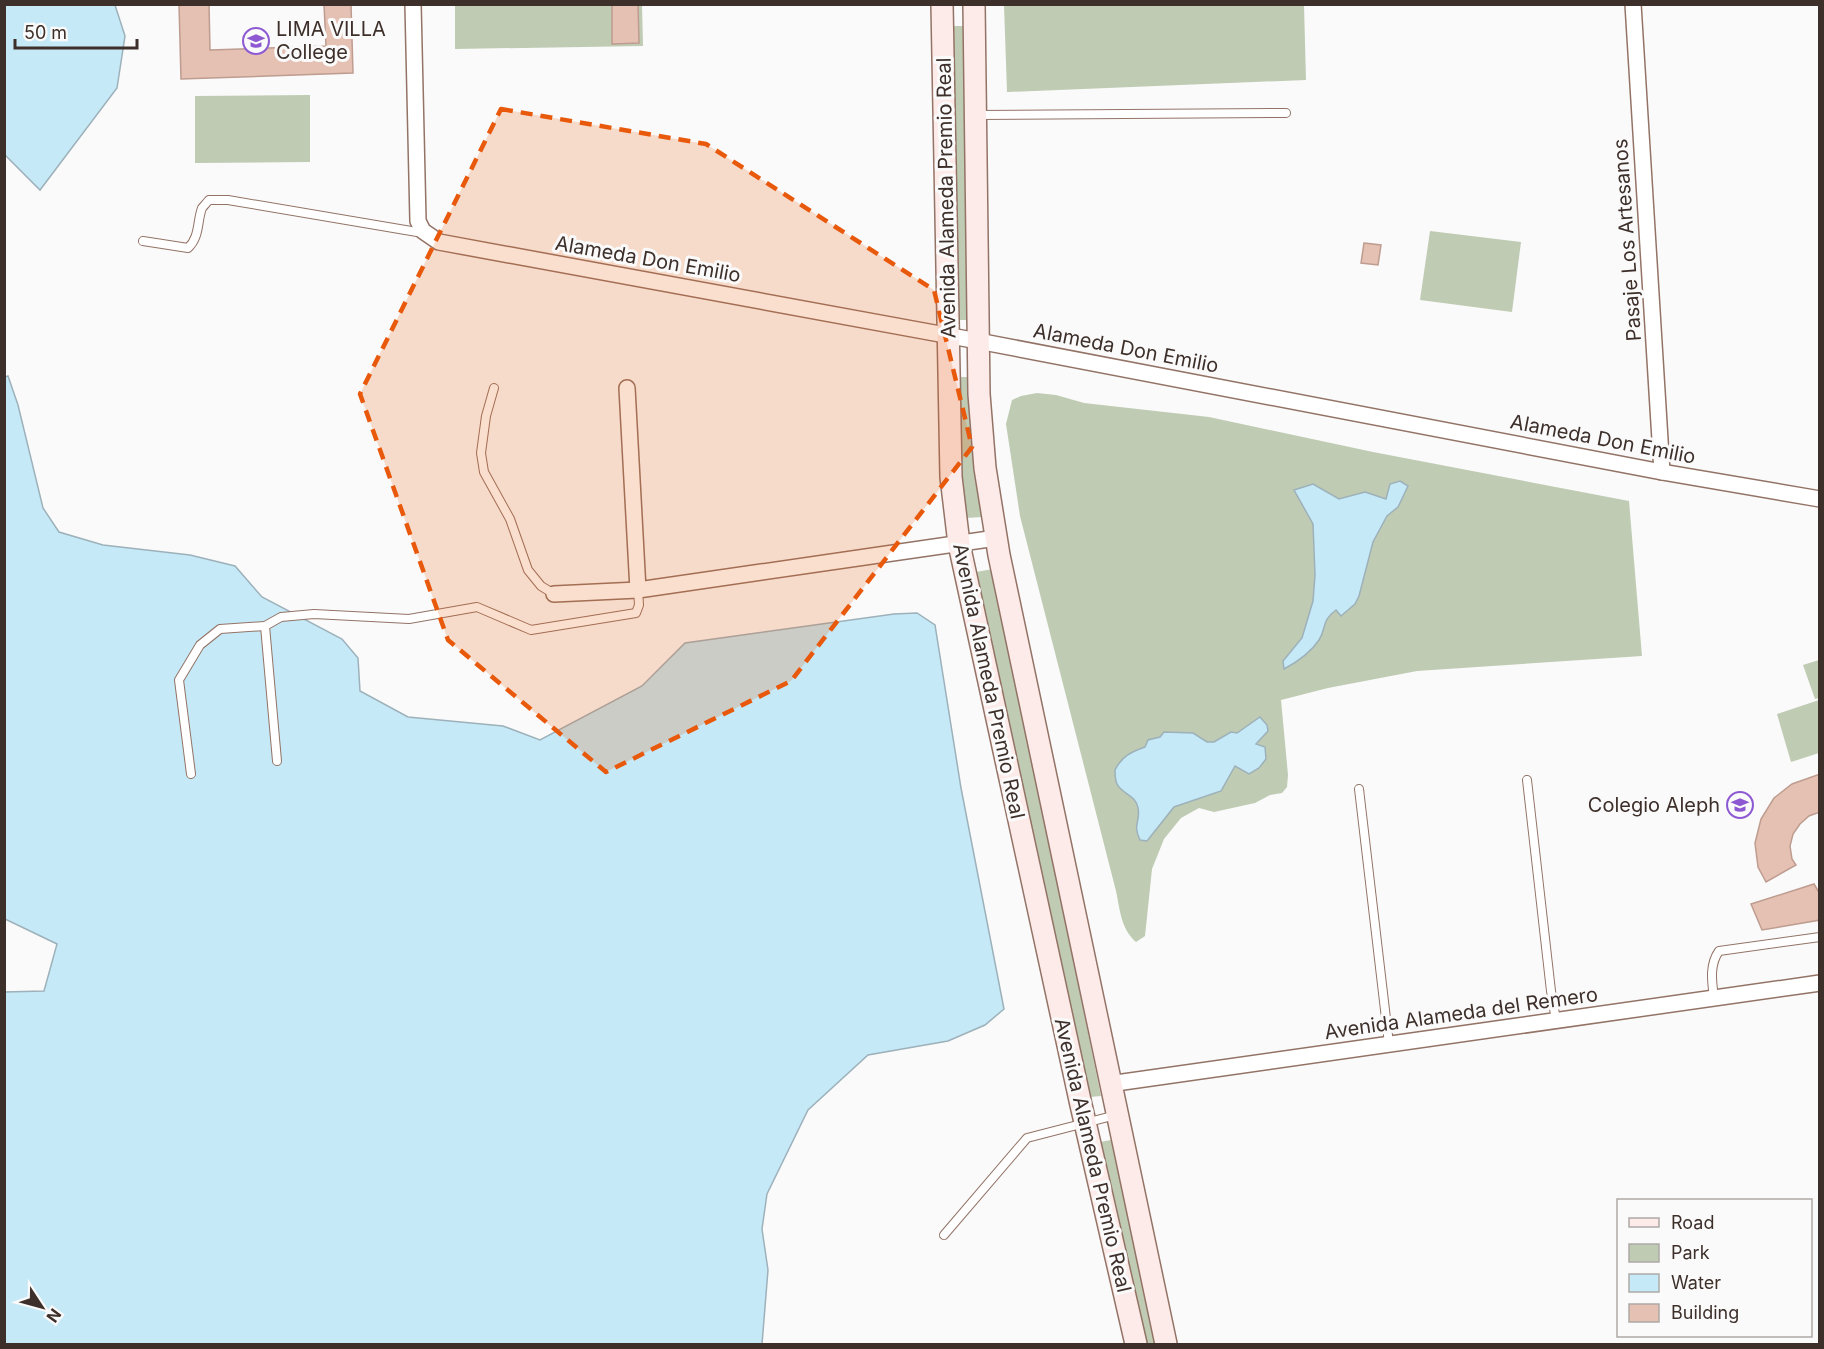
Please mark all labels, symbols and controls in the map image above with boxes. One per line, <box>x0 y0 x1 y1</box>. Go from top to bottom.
scale bar <box>15 12 136 50</box>
place label: LIMA VILLA College <box>276 17 386 64</box>
text: 50 m <box>24 22 67 43</box>
school or university icon: LIMA VILLA College <box>241 26 271 56</box>
street label: Avenida Alameda Premio Real <box>932 57 960 339</box>
street label: Pasaje Los Artesanos <box>1608 138 1646 342</box>
street label: Alameda Don Emilio <box>553 231 743 287</box>
street label: Alameda Don Emilio <box>1031 318 1221 378</box>
street label: Alameda Don Emilio <box>1508 409 1698 469</box>
street label: Avenida Alameda Premio Real <box>948 541 1030 821</box>
school or university icon: Colegio Aleph <box>1725 790 1755 820</box>
place label: Colegio Aleph <box>1588 793 1720 817</box>
street label: Avenida Alameda del Remero <box>1323 982 1599 1044</box>
street label: Avenida Alameda Premio Real <box>1050 1015 1136 1295</box>
legend <box>1617 1199 1812 1337</box>
text: Road <box>1671 1212 1714 1233</box>
text: Park <box>1671 1242 1710 1263</box>
text: Water <box>1671 1272 1721 1293</box>
north arrow <box>12 1277 72 1337</box>
text: Building <box>1671 1302 1739 1323</box>
text: N <box>42 1305 66 1327</box>

